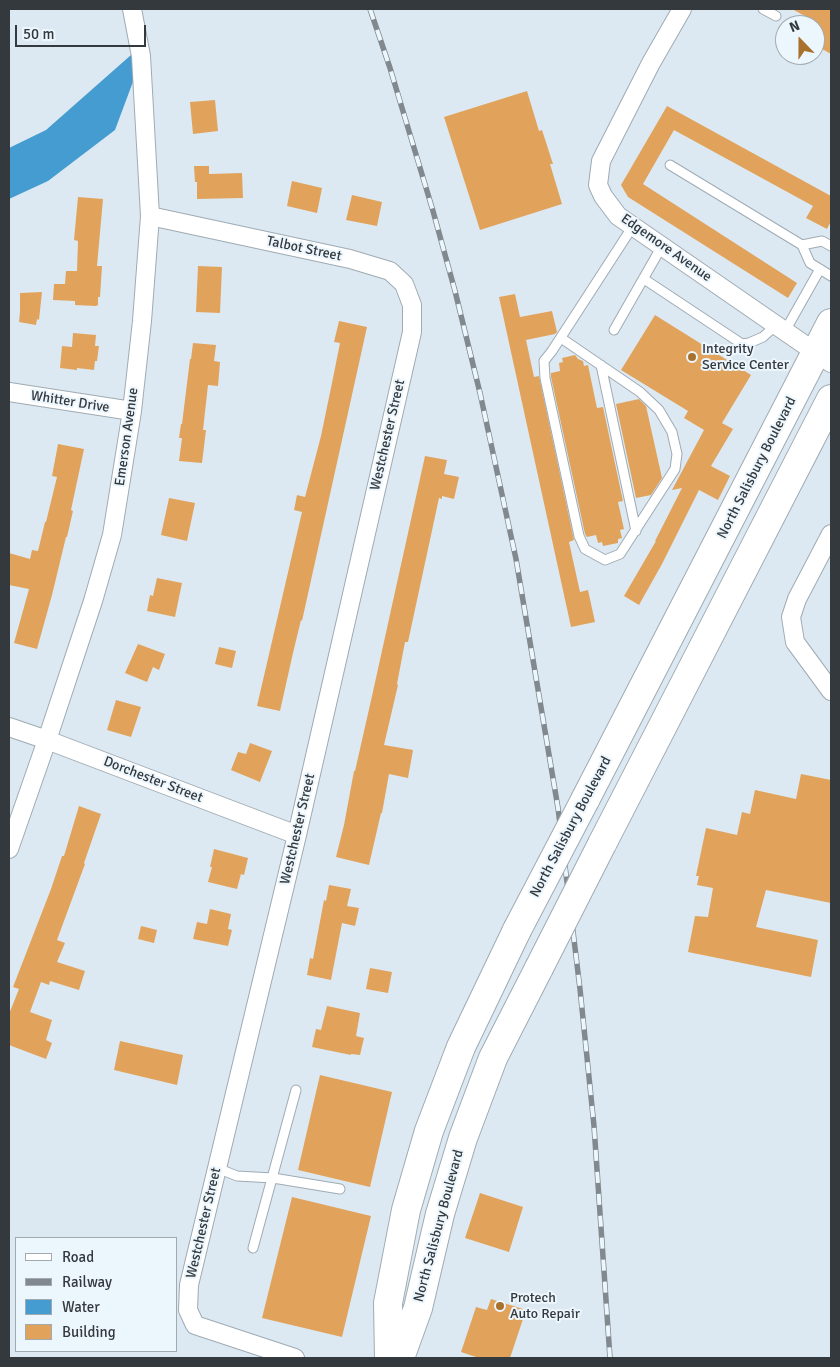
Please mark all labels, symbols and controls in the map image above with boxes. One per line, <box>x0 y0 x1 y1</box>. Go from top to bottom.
scale bar <box>18 15 149 47</box>
north arrow <box>775 15 825 65</box>
text: N <box>787 17 802 36</box>
text: 50 m <box>23 25 54 43</box>
street label: Edgemore Avenue <box>617 210 715 286</box>
street label: Talbot Street <box>265 233 343 265</box>
place label: Integrity Service Center <box>702 341 789 374</box>
marker: Integrity Service Center <box>686 351 698 363</box>
street label: Westchester Street <box>367 378 409 492</box>
street label: Whitter Drive <box>29 387 111 417</box>
street label: Emerson Avenue <box>112 387 142 487</box>
street label: North Salisbury Boulevard <box>714 394 800 542</box>
street label: Dorchester Street <box>101 753 205 807</box>
street label: North Salisbury Boulevard <box>527 754 615 900</box>
street label: Westchester Street <box>277 772 319 886</box>
street label: North Salisbury Boulevard <box>411 1148 467 1304</box>
street label: Westchester Street <box>183 1166 225 1280</box>
legend <box>15 1237 178 1352</box>
text: Road <box>62 1248 94 1266</box>
text: Railway <box>62 1273 112 1291</box>
place label: Protech Auto Repair <box>510 1290 580 1322</box>
text: Water <box>62 1298 100 1316</box>
marker: Protech Auto Repair <box>494 1300 506 1312</box>
text: Building <box>62 1323 116 1341</box>

